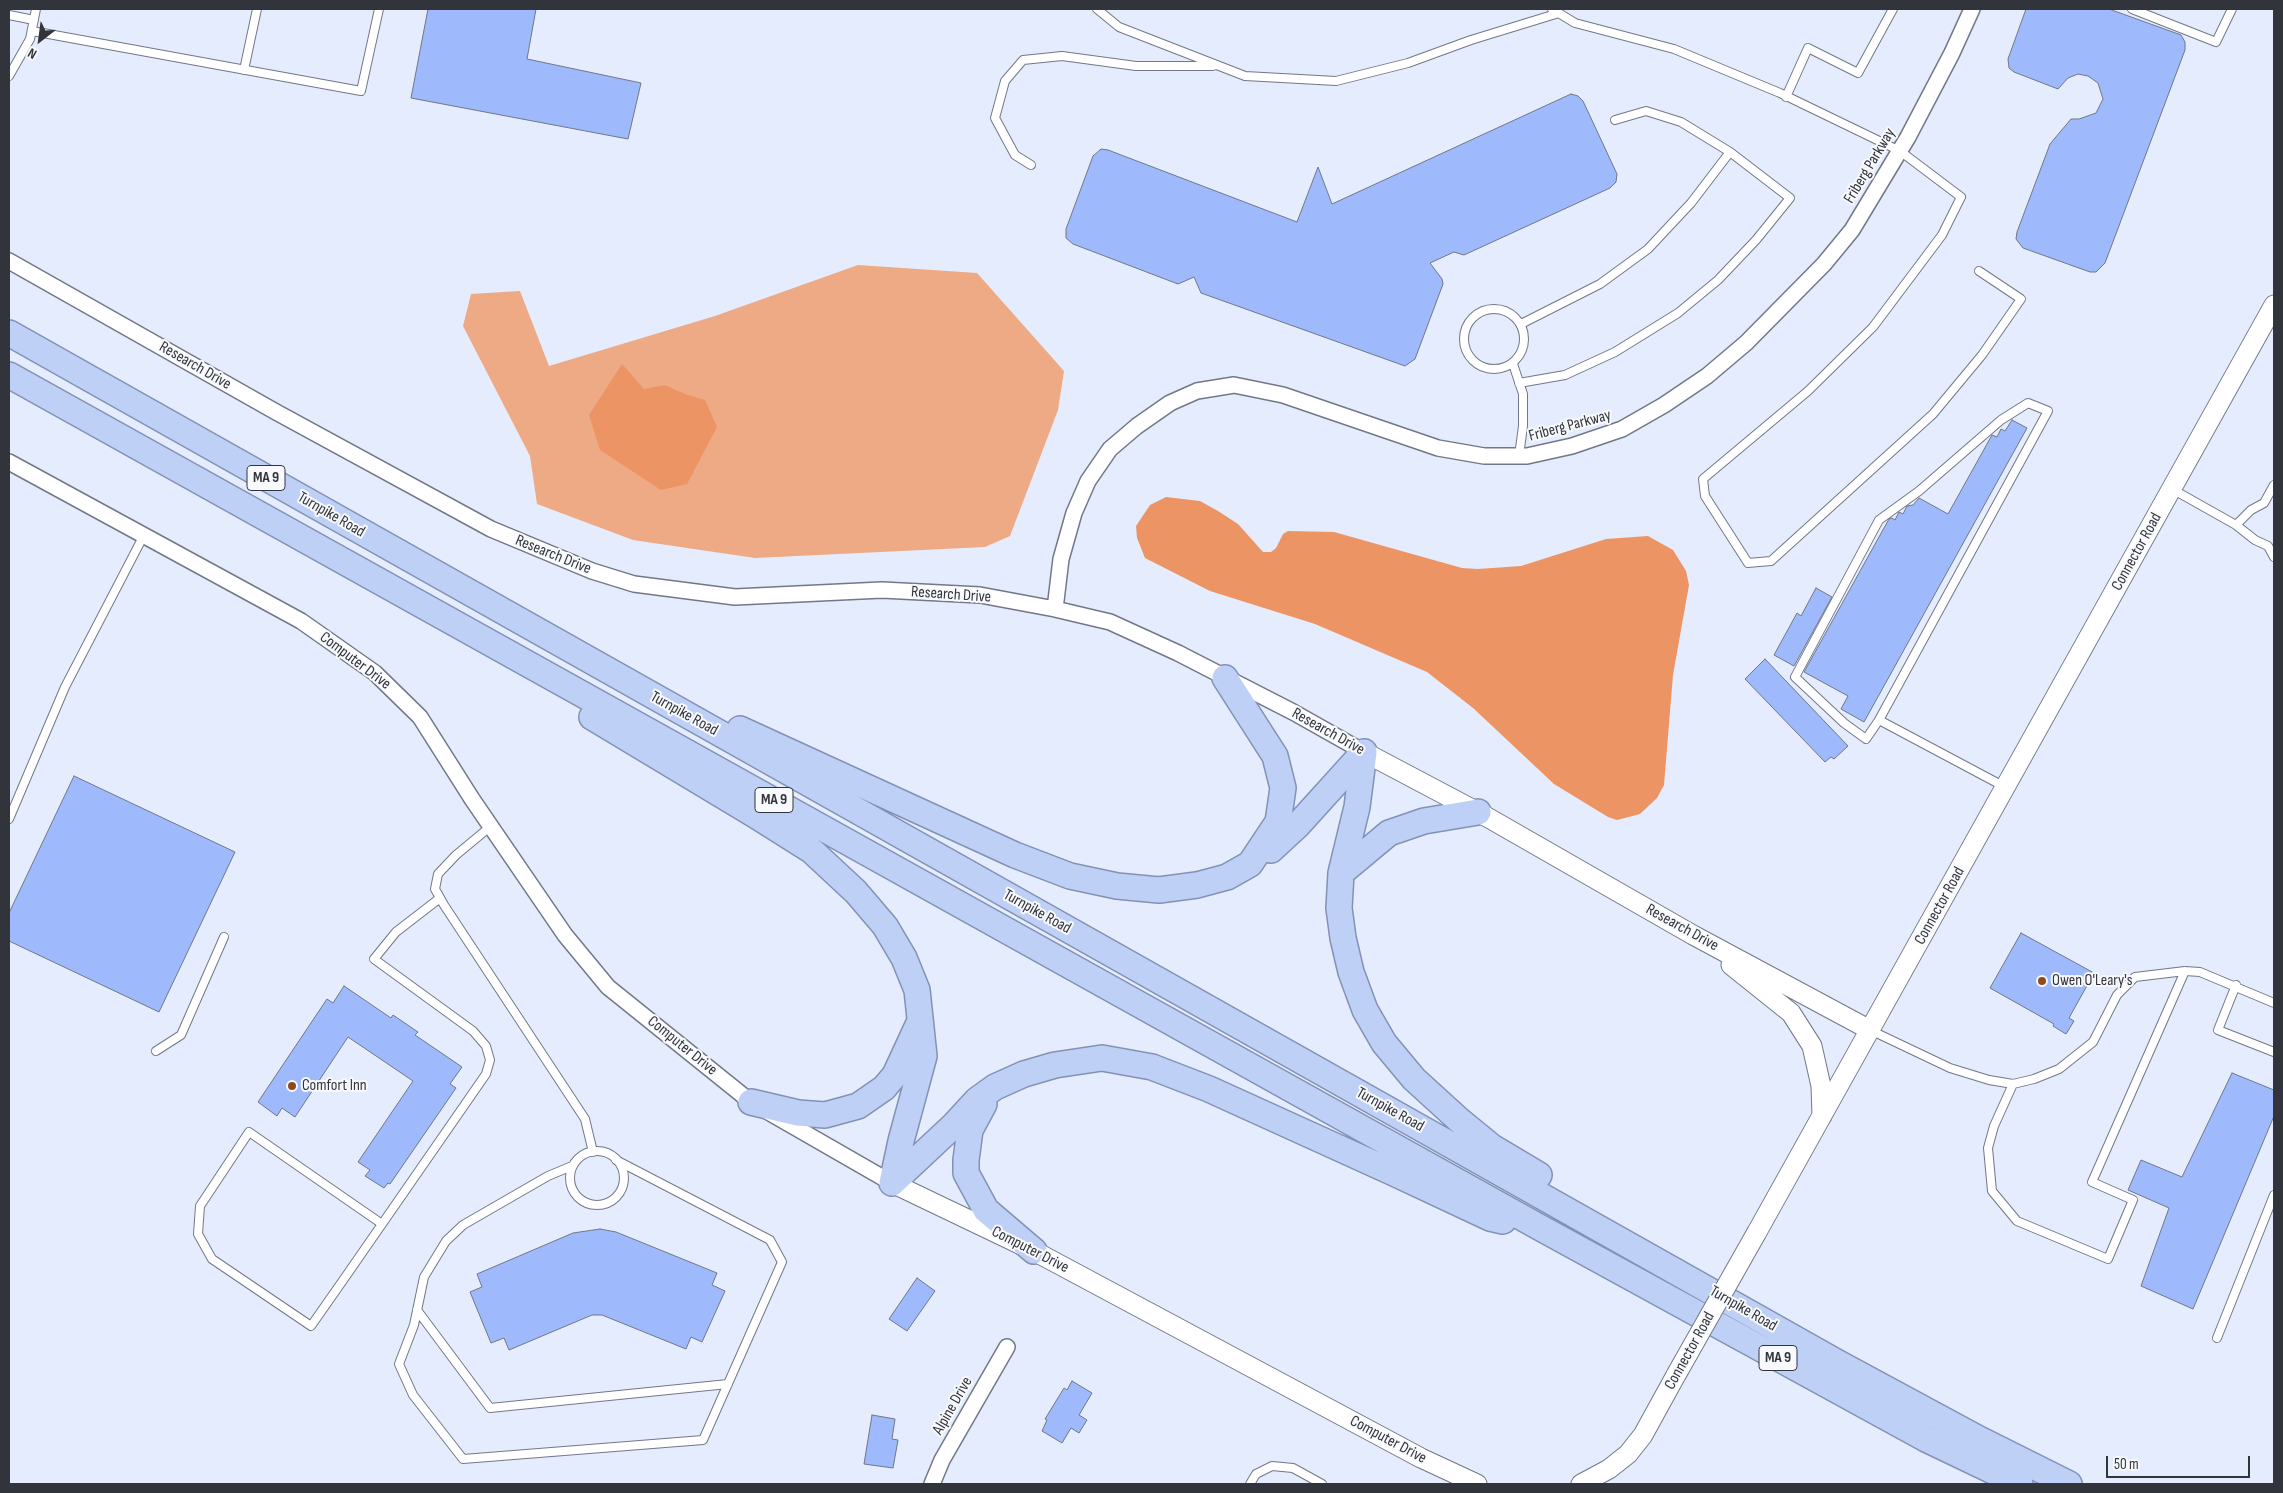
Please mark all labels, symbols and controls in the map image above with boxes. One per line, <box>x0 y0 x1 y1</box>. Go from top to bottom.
north arrow <box>15 15 65 65</box>
text: N <box>25 44 40 63</box>
street label: Friberg Parkway <box>1840 125 1900 207</box>
street label: Research Drive <box>156 338 234 394</box>
street label: Friberg Parkway <box>1527 406 1613 446</box>
road number: MA 9 <box>247 466 285 490</box>
street label: Turnpike Road <box>294 488 368 542</box>
street label: Connector Road <box>2108 510 2166 594</box>
street label: Research Drive <box>512 531 594 579</box>
street label: Research Drive <box>910 583 992 607</box>
street label: Computer Drive <box>316 628 394 694</box>
street label: Turnpike Road <box>647 688 721 740</box>
street label: Research Drive <box>1288 704 1368 760</box>
road number: MA 9 <box>755 788 793 812</box>
street label: Connector Road <box>1911 864 1969 948</box>
street label: Turnpike Road <box>1000 886 1074 938</box>
street label: Research Drive <box>1642 900 1722 956</box>
place label: Owen O'Leary's <box>2052 971 2133 991</box>
marker: Owen O'Leary's <box>2036 975 2048 987</box>
street label: Computer Drive <box>643 1012 721 1080</box>
place label: Comfort Inn <box>302 1076 367 1096</box>
marker: Comfort Inn <box>286 1080 298 1092</box>
street label: Turnpike Road <box>1353 1084 1427 1136</box>
street label: Computer Drive <box>988 1222 1072 1278</box>
street label: Turnpike Road <box>1706 1282 1780 1336</box>
street label: Connector Road <box>1661 1309 1719 1393</box>
road number: MA 9 <box>1759 1346 1797 1370</box>
street label: Alpine Drive <box>929 1374 977 1438</box>
street label: Computer Drive <box>1346 1412 1430 1468</box>
scale bar <box>2108 1446 2252 1478</box>
text: 50 m <box>2114 1455 2139 1474</box>

